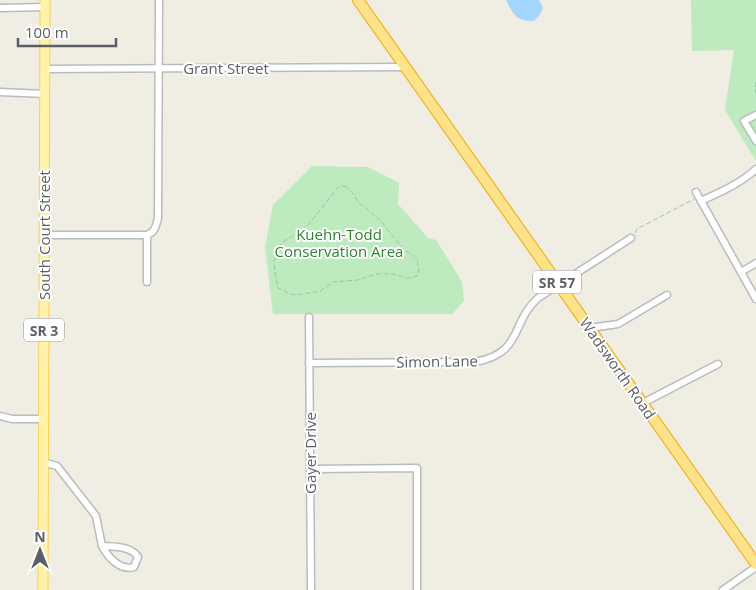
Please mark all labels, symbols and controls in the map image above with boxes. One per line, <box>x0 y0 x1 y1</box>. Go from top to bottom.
scale bar <box>18 15 115 47</box>
text: 100 m <box>25 22 69 42</box>
street label: Grant Street <box>183 58 269 78</box>
street label: South Court Street <box>34 170 54 300</box>
park label: Kuehn-Todd Conservation Area <box>275 224 403 261</box>
road number: SR 57 <box>533 270 581 294</box>
street label: Wadsworth Road <box>576 313 660 423</box>
road number: SR 3 <box>24 318 64 342</box>
street label: Simon Lane <box>396 350 478 372</box>
street label: Gayer Drive <box>300 412 320 494</box>
north arrow <box>15 525 65 575</box>
text: N <box>34 527 46 546</box>

